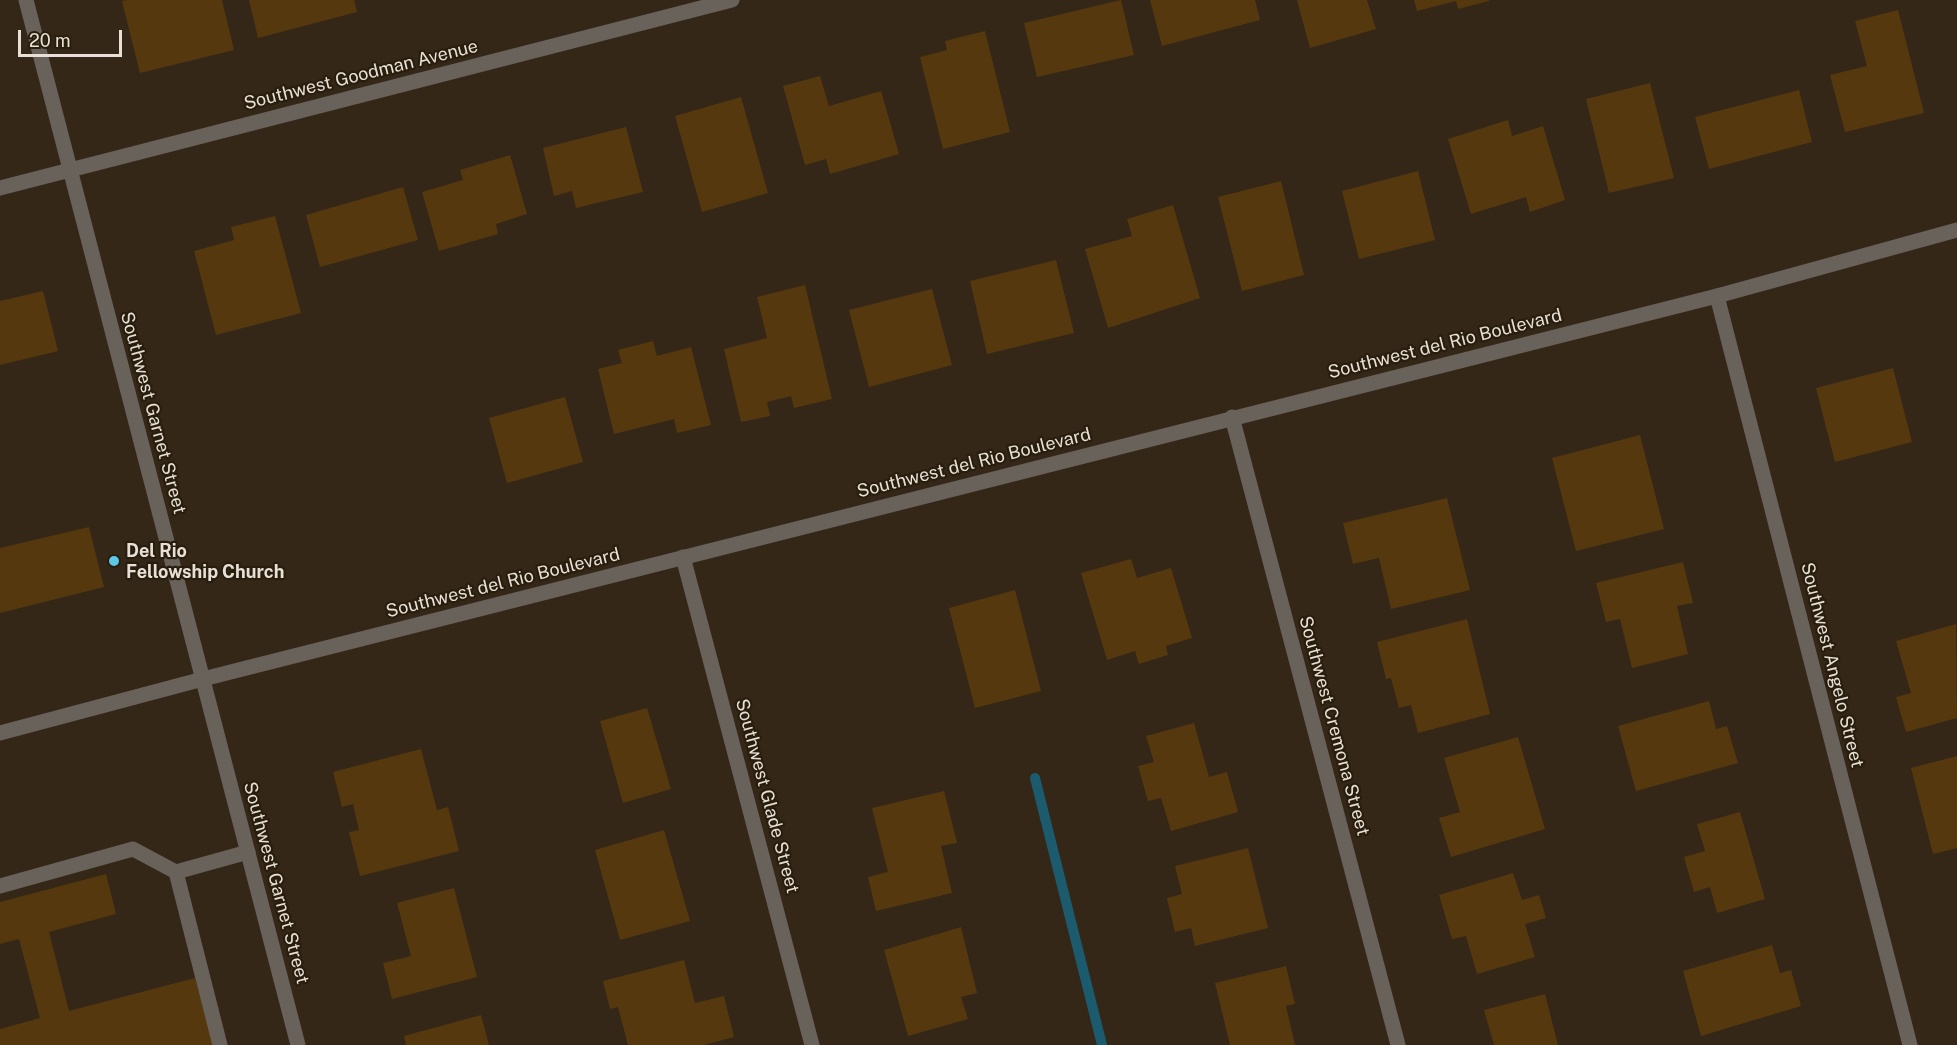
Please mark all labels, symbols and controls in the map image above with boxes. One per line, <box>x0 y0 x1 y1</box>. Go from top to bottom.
scale bar <box>21 18 124 56</box>
text: 20 m <box>29 30 71 51</box>
street label: Southwest Goodman Avenue <box>242 35 480 115</box>
street label: Southwest del Rio Boulevard <box>1326 304 1564 384</box>
street label: Southwest Garnet Street <box>116 310 190 516</box>
street label: Southwest del Rio Boulevard <box>855 423 1093 503</box>
place label: Del Rio Fellowship Church <box>126 540 284 582</box>
street label: Southwest del Rio Boulevard <box>384 543 622 623</box>
marker: Del Rio Fellowship Church <box>107 554 121 568</box>
street label: Southwest Angelo Street <box>1796 560 1868 770</box>
street label: Southwest Cremona Street <box>1294 614 1374 838</box>
street label: Southwest Glade Street <box>731 696 803 896</box>
street label: Southwest Garnet Street <box>239 780 313 986</box>

